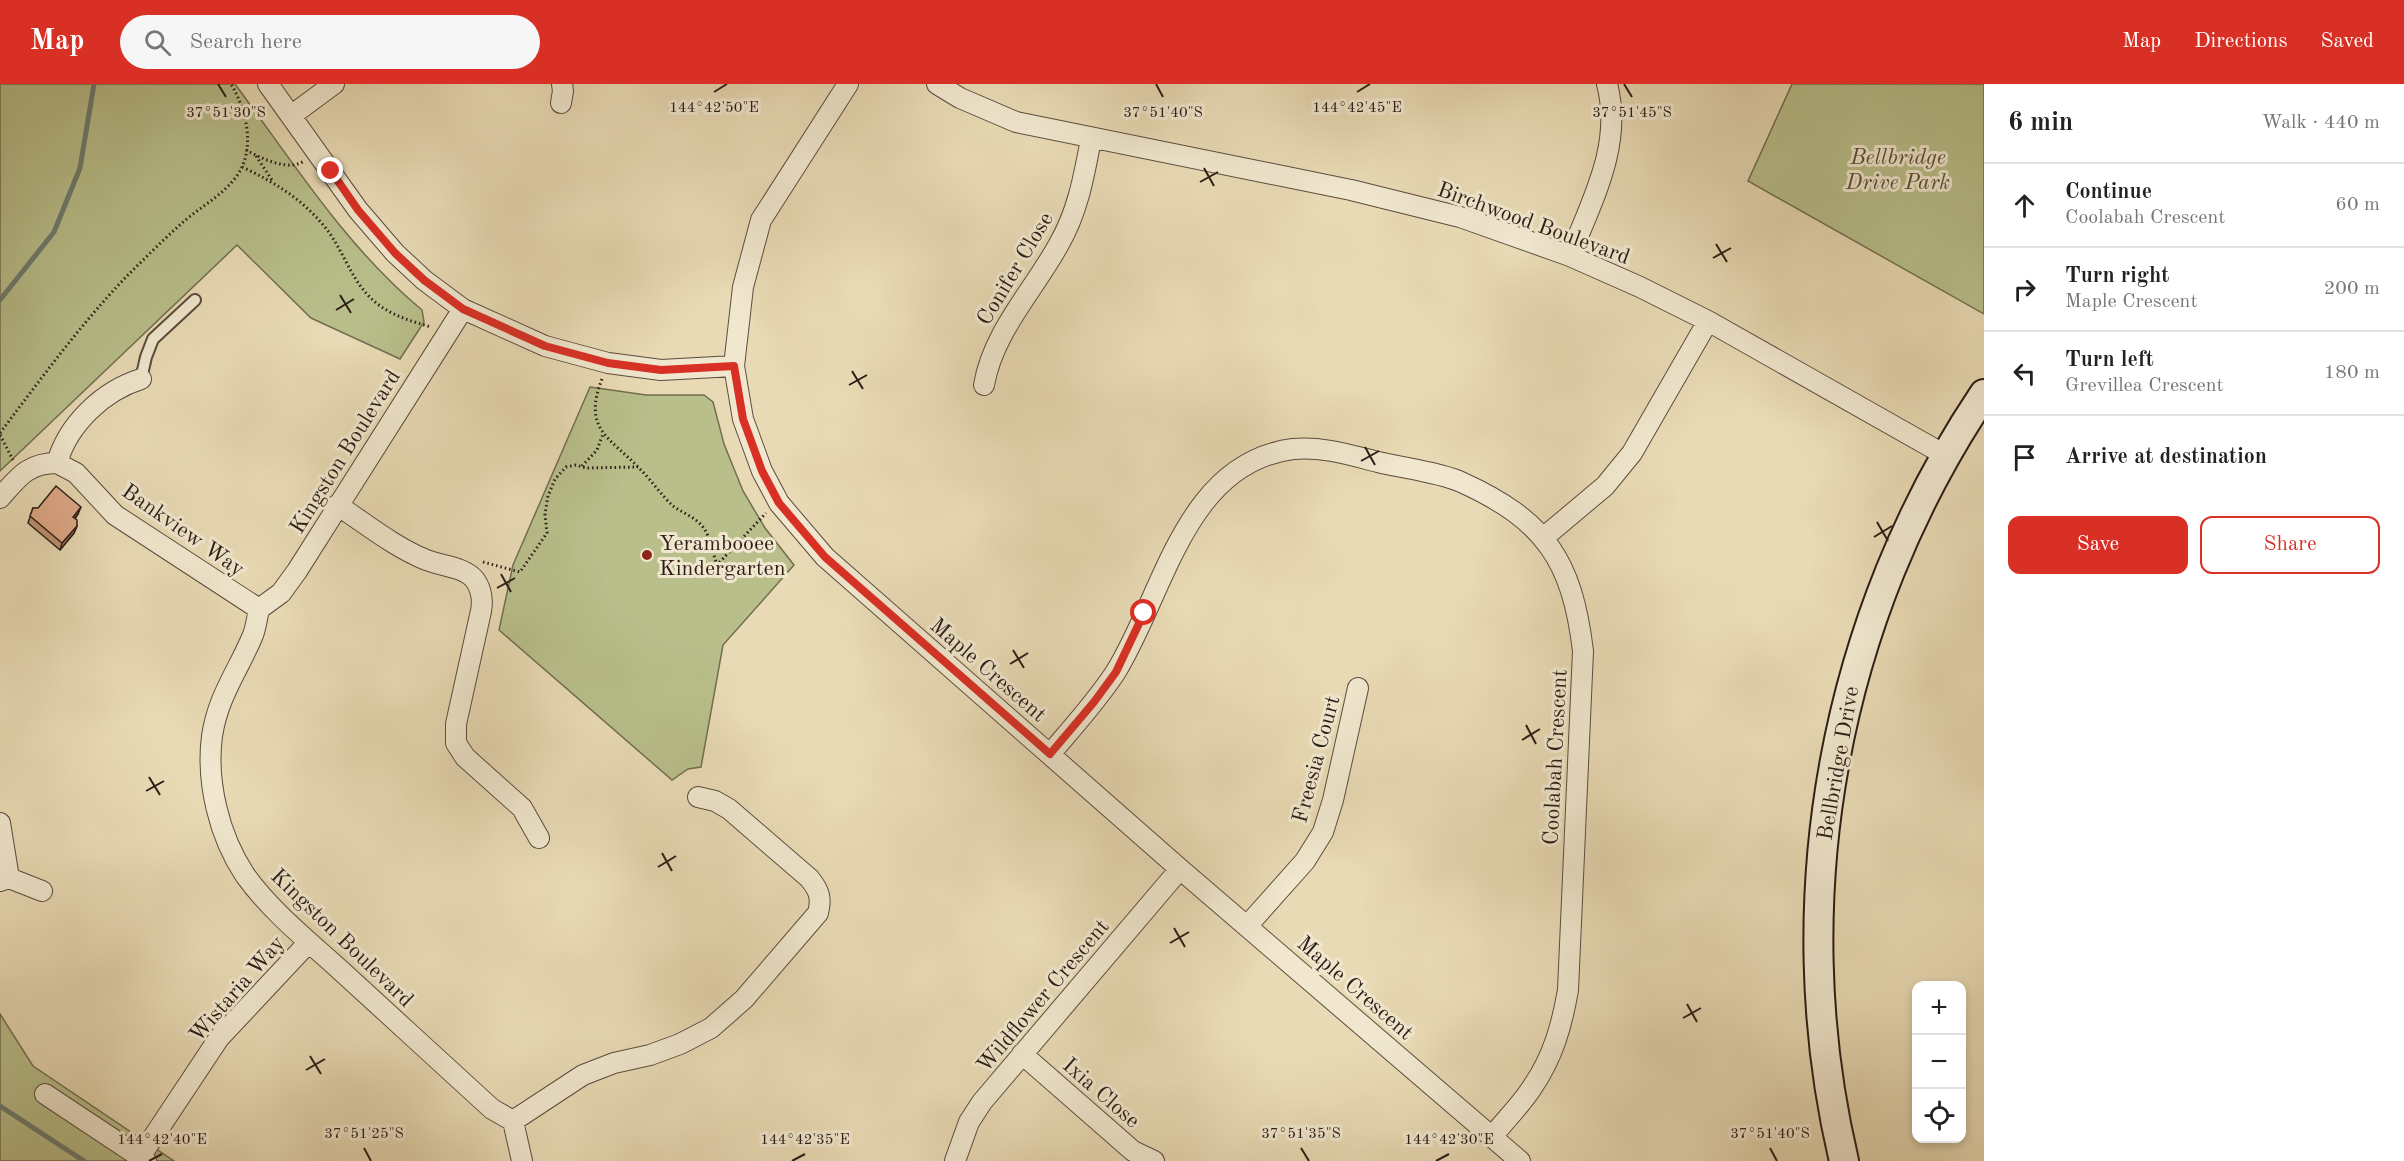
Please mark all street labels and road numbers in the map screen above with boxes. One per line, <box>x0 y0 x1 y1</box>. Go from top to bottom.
street label: Birchwood Boulevard <box>1434 179 1633 269</box>
street label: Conifer Close <box>974 209 1058 329</box>
street label: Kingston Boulevard <box>286 366 405 538</box>
street label: Bankview Way <box>117 480 249 581</box>
street label: Maple Crescent <box>926 614 1050 727</box>
street label: Coolabah Crescent <box>1540 668 1572 846</box>
street label: Bellbridge Drive <box>1815 685 1863 842</box>
street label: Freesia Court <box>1289 694 1344 826</box>
street label: Kingston Boulevard <box>266 865 417 1012</box>
street label: Wildflower Crescent <box>973 916 1114 1077</box>
street label: Wistaria Way <box>186 932 289 1047</box>
street label: Maple Crescent <box>1293 932 1417 1045</box>
street label: Ixia Close <box>1058 1054 1144 1133</box>

